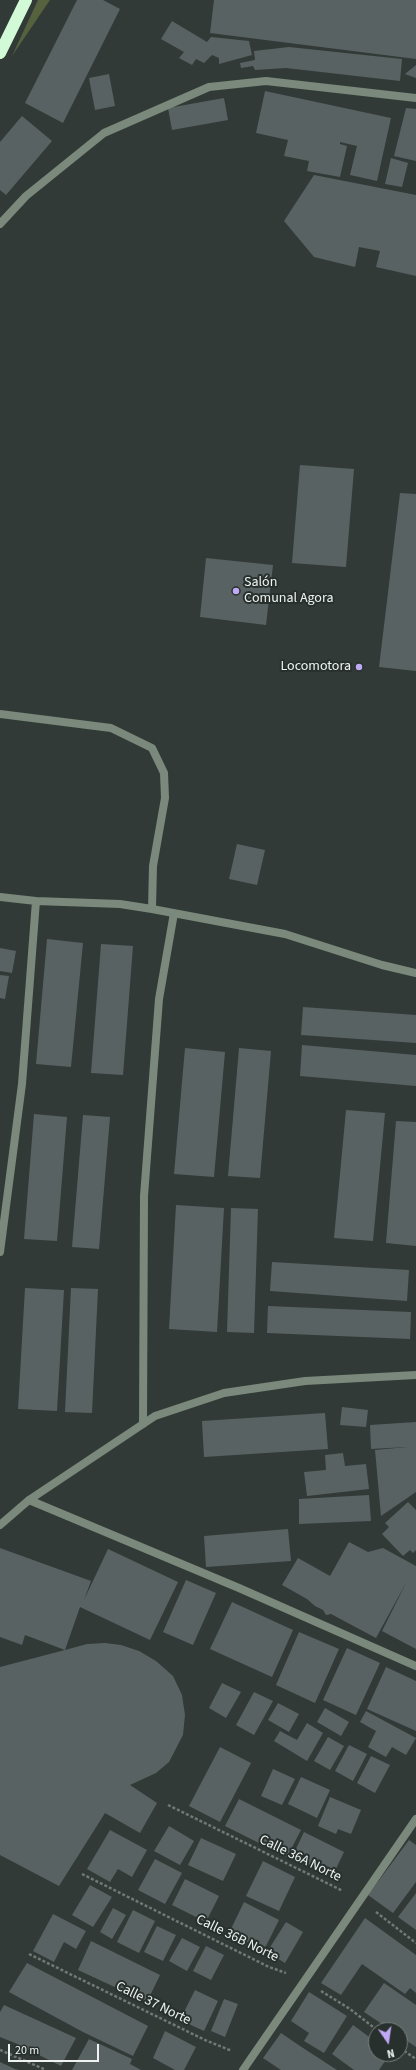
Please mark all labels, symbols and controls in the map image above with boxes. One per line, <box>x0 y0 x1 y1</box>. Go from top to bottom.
place label: Salón Comunal Agora <box>244 575 334 608</box>
marker: Salón Comunal Agora <box>231 586 241 596</box>
place label: Locomotora <box>280 659 351 675</box>
marker: Locomotora <box>354 662 364 672</box>
street label: Calle 36A Norte <box>256 1832 344 1886</box>
street label: Calle 36B Norte <box>193 1912 281 1966</box>
street label: Calle 37 Norte <box>113 1979 193 2029</box>
north arrow <box>368 2022 408 2062</box>
scale bar <box>10 2036 101 2062</box>
text: 20 m <box>15 2042 39 2059</box>
text: N <box>385 2045 396 2061</box>

